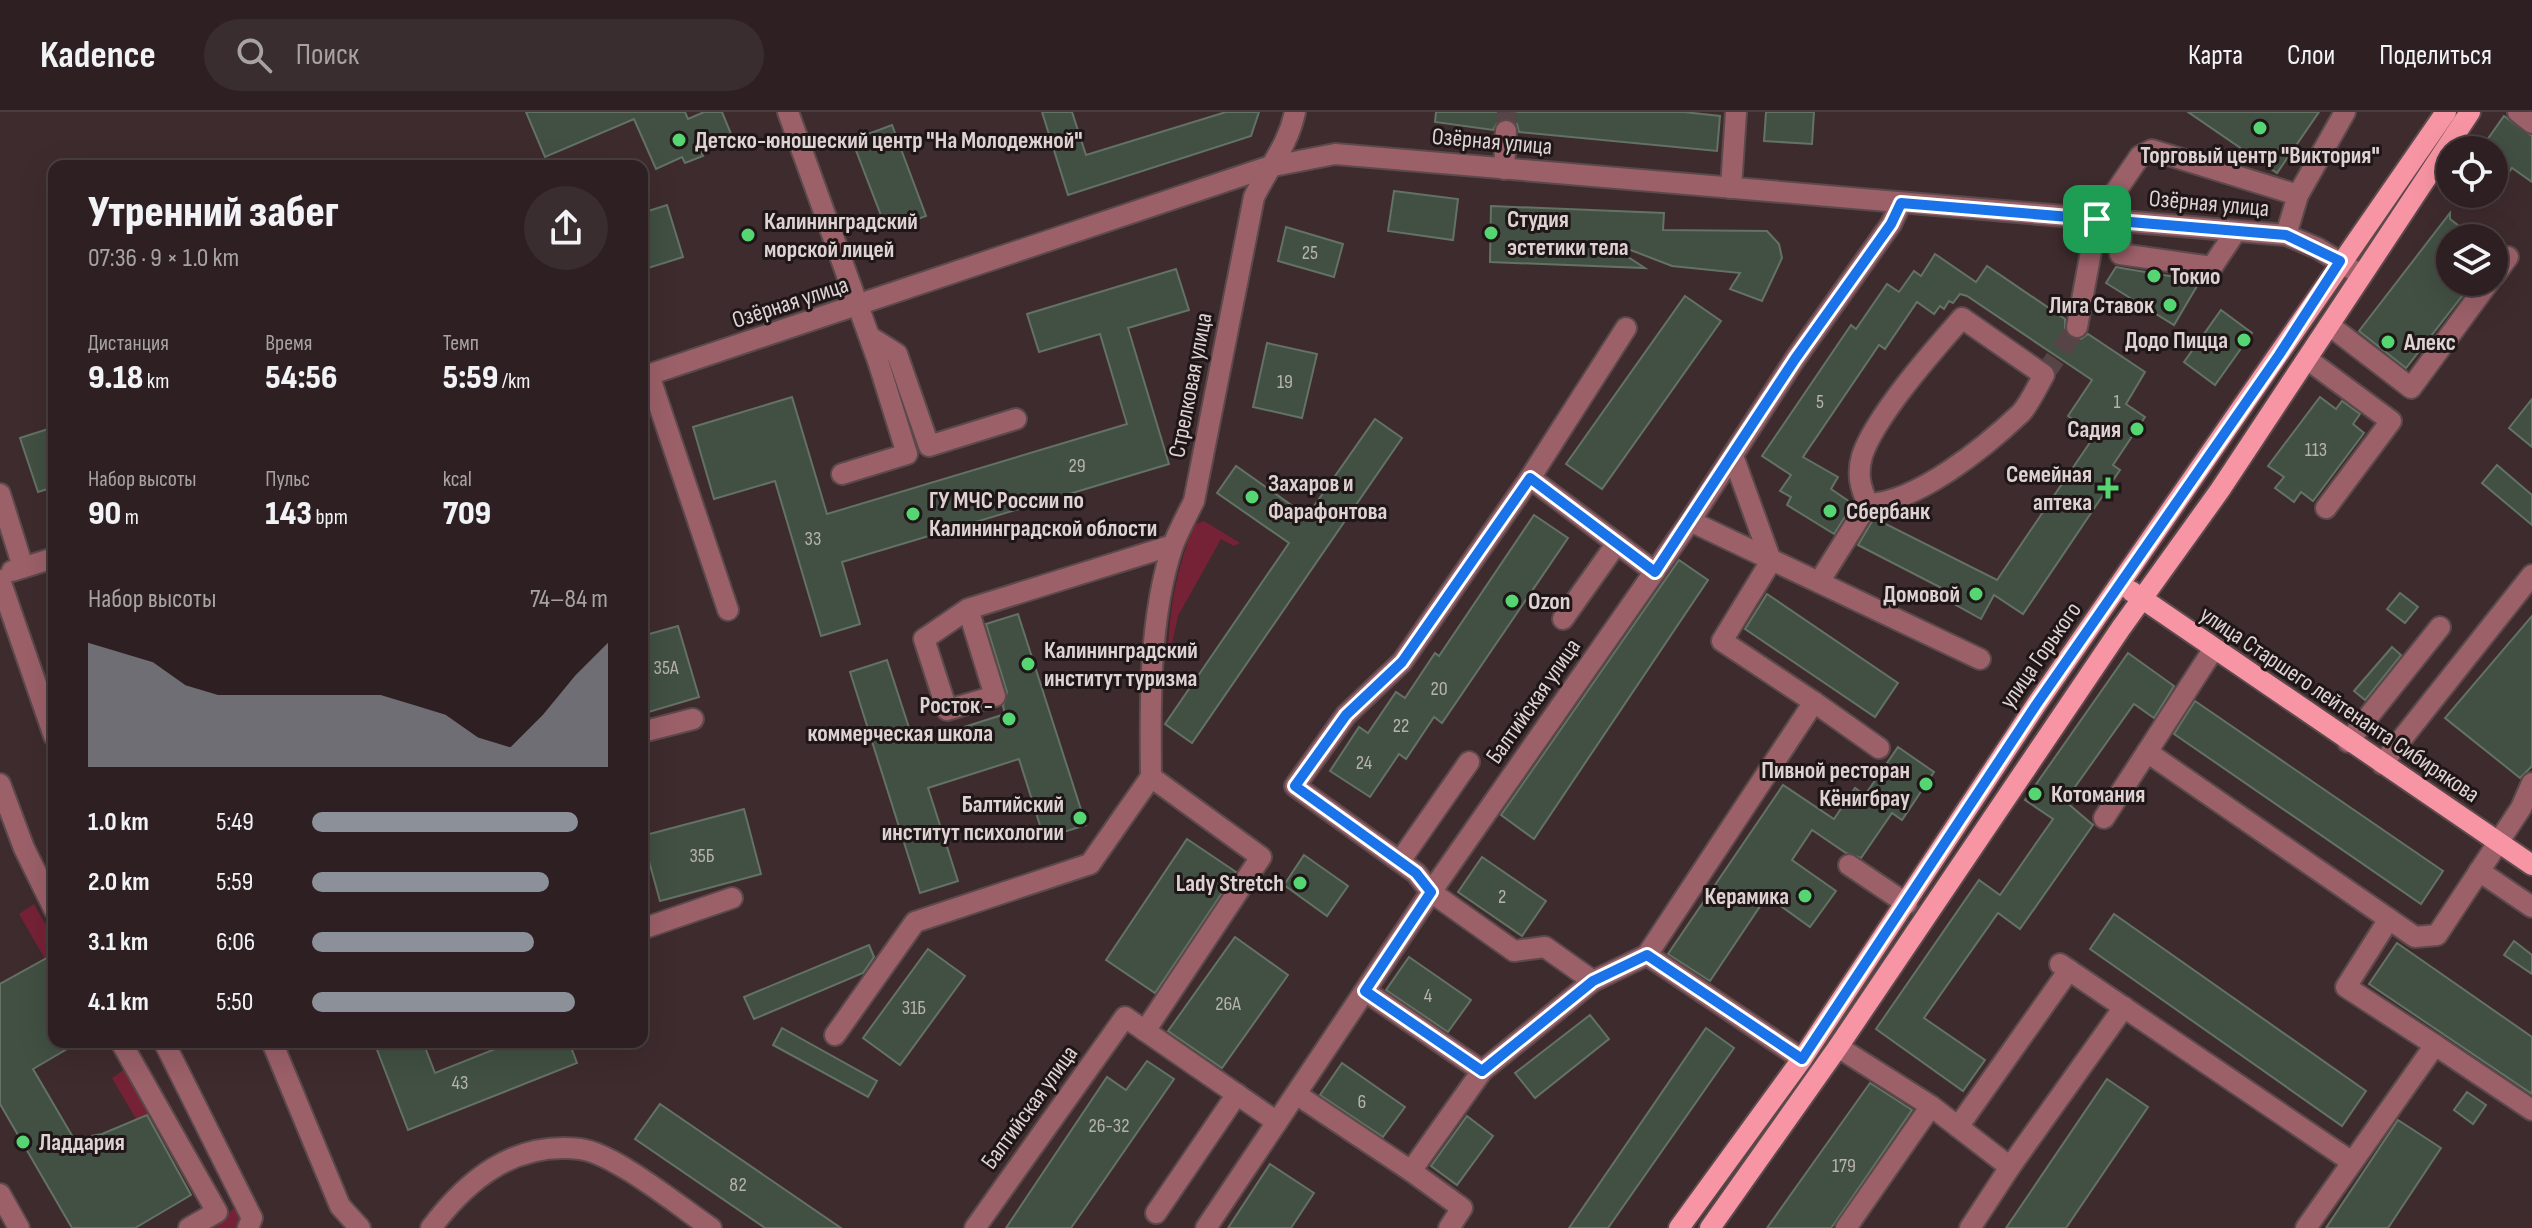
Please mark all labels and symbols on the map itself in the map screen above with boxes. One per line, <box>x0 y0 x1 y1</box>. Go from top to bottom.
marker: Торговый центр "Виктория" <box>2251 119 2269 137</box>
street label: Озёрная улица <box>1431 122 1553 161</box>
place label: Детско-юношеский центр "На Молодежной" <box>695 126 1083 155</box>
marker: Детско-юношеский центр "На Молодежной" <box>670 131 688 149</box>
place label: Торговый центр "Виктория" <box>2140 141 2380 170</box>
street label: Озёрная улица <box>2148 184 2270 223</box>
pin <box>2063 185 2131 253</box>
place label: Студия эстетики тела <box>1507 205 1629 262</box>
place label: Калининградский морской лицей <box>764 207 918 264</box>
marker: Студия эстетики тела <box>1482 224 1500 242</box>
marker: Калининградский морской лицей <box>739 226 757 244</box>
house number: 25 <box>1302 241 1318 265</box>
place label: Токио <box>2170 262 2221 291</box>
marker: Токио <box>2145 267 2163 285</box>
street label: Озёрная улица <box>728 270 852 335</box>
place label: Лига Ставок <box>2049 291 2155 320</box>
marker: Лига Ставок <box>2161 296 2179 314</box>
street label: Стрелковая улица <box>1162 310 1219 460</box>
place label: Додо Пицца <box>2125 326 2228 355</box>
place label: Алекс <box>2403 328 2456 357</box>
marker: Додо Пицца <box>2235 331 2253 349</box>
marker: Алекс <box>2379 333 2397 351</box>
house number: 19 <box>1277 370 1293 394</box>
house number: 5 <box>1816 390 1824 414</box>
house number: 1 <box>2114 390 2121 414</box>
place label: Садия <box>2067 415 2121 444</box>
marker: Садия <box>2128 420 2146 438</box>
house number: 113 <box>2305 438 2327 462</box>
house number: 29 <box>1068 454 1086 478</box>
place label: Семейная аптека <box>2006 460 2092 517</box>
place label: Захаров и Фарафонтова <box>1268 469 1387 526</box>
marker: Семейная аптека <box>2099 479 2117 497</box>
place label: ГУ МЧС России по Калининградской облости <box>929 486 1157 543</box>
marker: Захаров и Фарафонтова <box>1243 488 1261 506</box>
place label: Сбербанк <box>1846 497 1931 526</box>
marker: Сбербанк <box>1821 502 1839 520</box>
marker: ГУ МЧС России по Калининградской облости <box>904 505 922 523</box>
house number: 33 <box>805 527 821 551</box>
place label: Домовой <box>1883 580 1960 609</box>
marker: Домовой <box>1967 585 1985 603</box>
place label: Ozon <box>1528 587 1571 616</box>
marker: Ozon <box>1503 592 1521 610</box>
street label: улица Горького <box>1993 596 2088 714</box>
street label: улица Старшего лейтенанта Сибирякова <box>2194 600 2485 809</box>
street label: Балтийская улица <box>1480 633 1587 769</box>
place label: Калининградский институт туризма <box>1044 636 1198 693</box>
marker: Калининградский институт туризма <box>1019 655 1037 673</box>
house number: 35А <box>654 656 679 680</box>
house number: 20 <box>1430 677 1448 701</box>
place label: Росток - коммерческая школа <box>808 691 993 748</box>
marker: Росток - коммерческая школа <box>1000 710 1018 728</box>
house number: 22 <box>1393 714 1409 738</box>
house number: 24 <box>1356 751 1372 775</box>
place label: Пивной ресторан Кёнигбрау <box>1761 756 1910 813</box>
marker: Пивной ресторан Кёнигбрау <box>1917 775 1935 793</box>
place label: Котомания <box>2051 780 2145 809</box>
marker: Котомания <box>2026 785 2044 803</box>
place label: Балтийский институт психологии <box>882 790 1064 847</box>
marker: Балтийский институт психологии <box>1071 809 1089 827</box>
house number: 35Б <box>689 844 715 868</box>
place label: Lady Stretch <box>1176 869 1284 898</box>
marker: Lady Stretch <box>1291 874 1309 892</box>
place label: Керамика <box>1704 882 1789 911</box>
house number: 2 <box>1498 885 1506 909</box>
marker: Керамика <box>1796 887 1814 905</box>
house number: 4 <box>1424 984 1432 1008</box>
house number: 26А <box>1215 992 1241 1016</box>
house number: 31Б <box>902 996 926 1020</box>
street label: Балтийская улица <box>975 1040 1084 1175</box>
house number: 43 <box>452 1071 468 1095</box>
house number: 6 <box>1358 1090 1366 1114</box>
house number: 26-32 <box>1089 1114 1130 1138</box>
place label: Ладдария <box>39 1128 125 1157</box>
marker: Ладдария <box>14 1133 32 1151</box>
house number: 179 <box>1832 1154 1856 1178</box>
house number: 82 <box>729 1173 747 1197</box>

